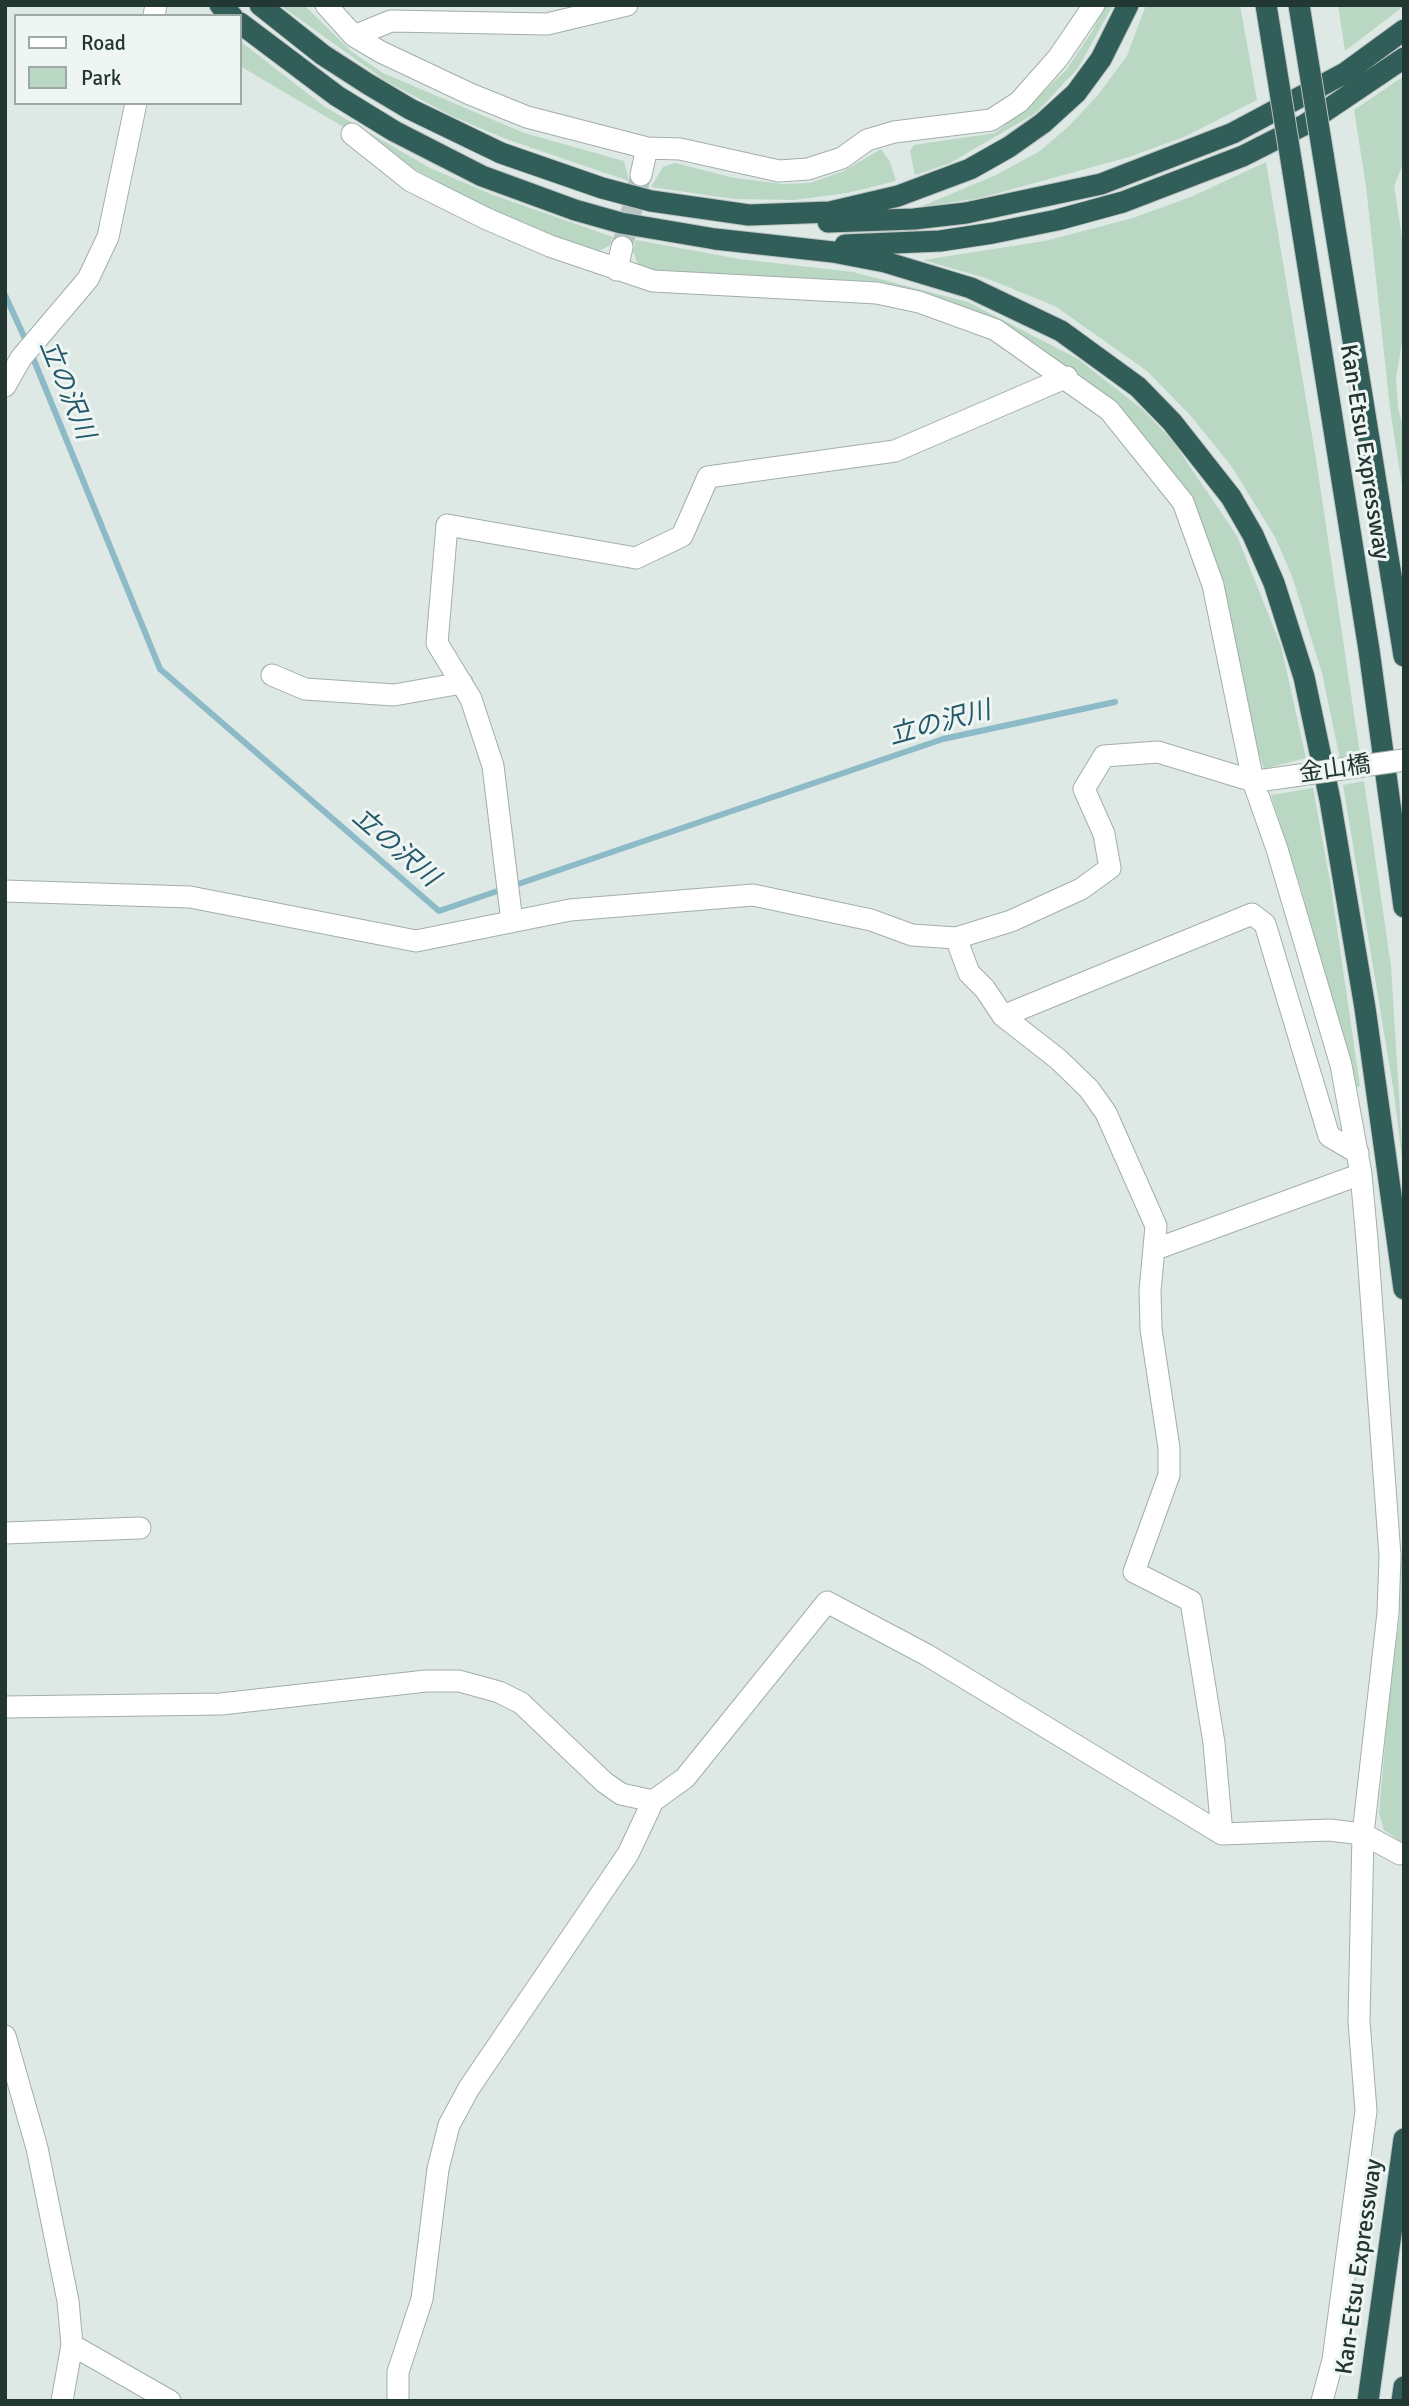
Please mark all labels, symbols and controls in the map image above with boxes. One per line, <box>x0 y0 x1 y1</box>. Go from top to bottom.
legend <box>14 14 242 105</box>
text: Road <box>81 30 126 56</box>
text: Park <box>81 65 121 91</box>
water label: 立の沢川 <box>32 336 100 444</box>
street label: Kan-Etsu Expressway <box>1333 342 1395 562</box>
water label: 立の沢川 <box>886 695 994 753</box>
street label: 金山橋 <box>1297 751 1373 789</box>
water label: 立の沢川 <box>346 802 444 894</box>
street label: Kan-Etsu Expressway <box>1331 2157 1389 2377</box>

